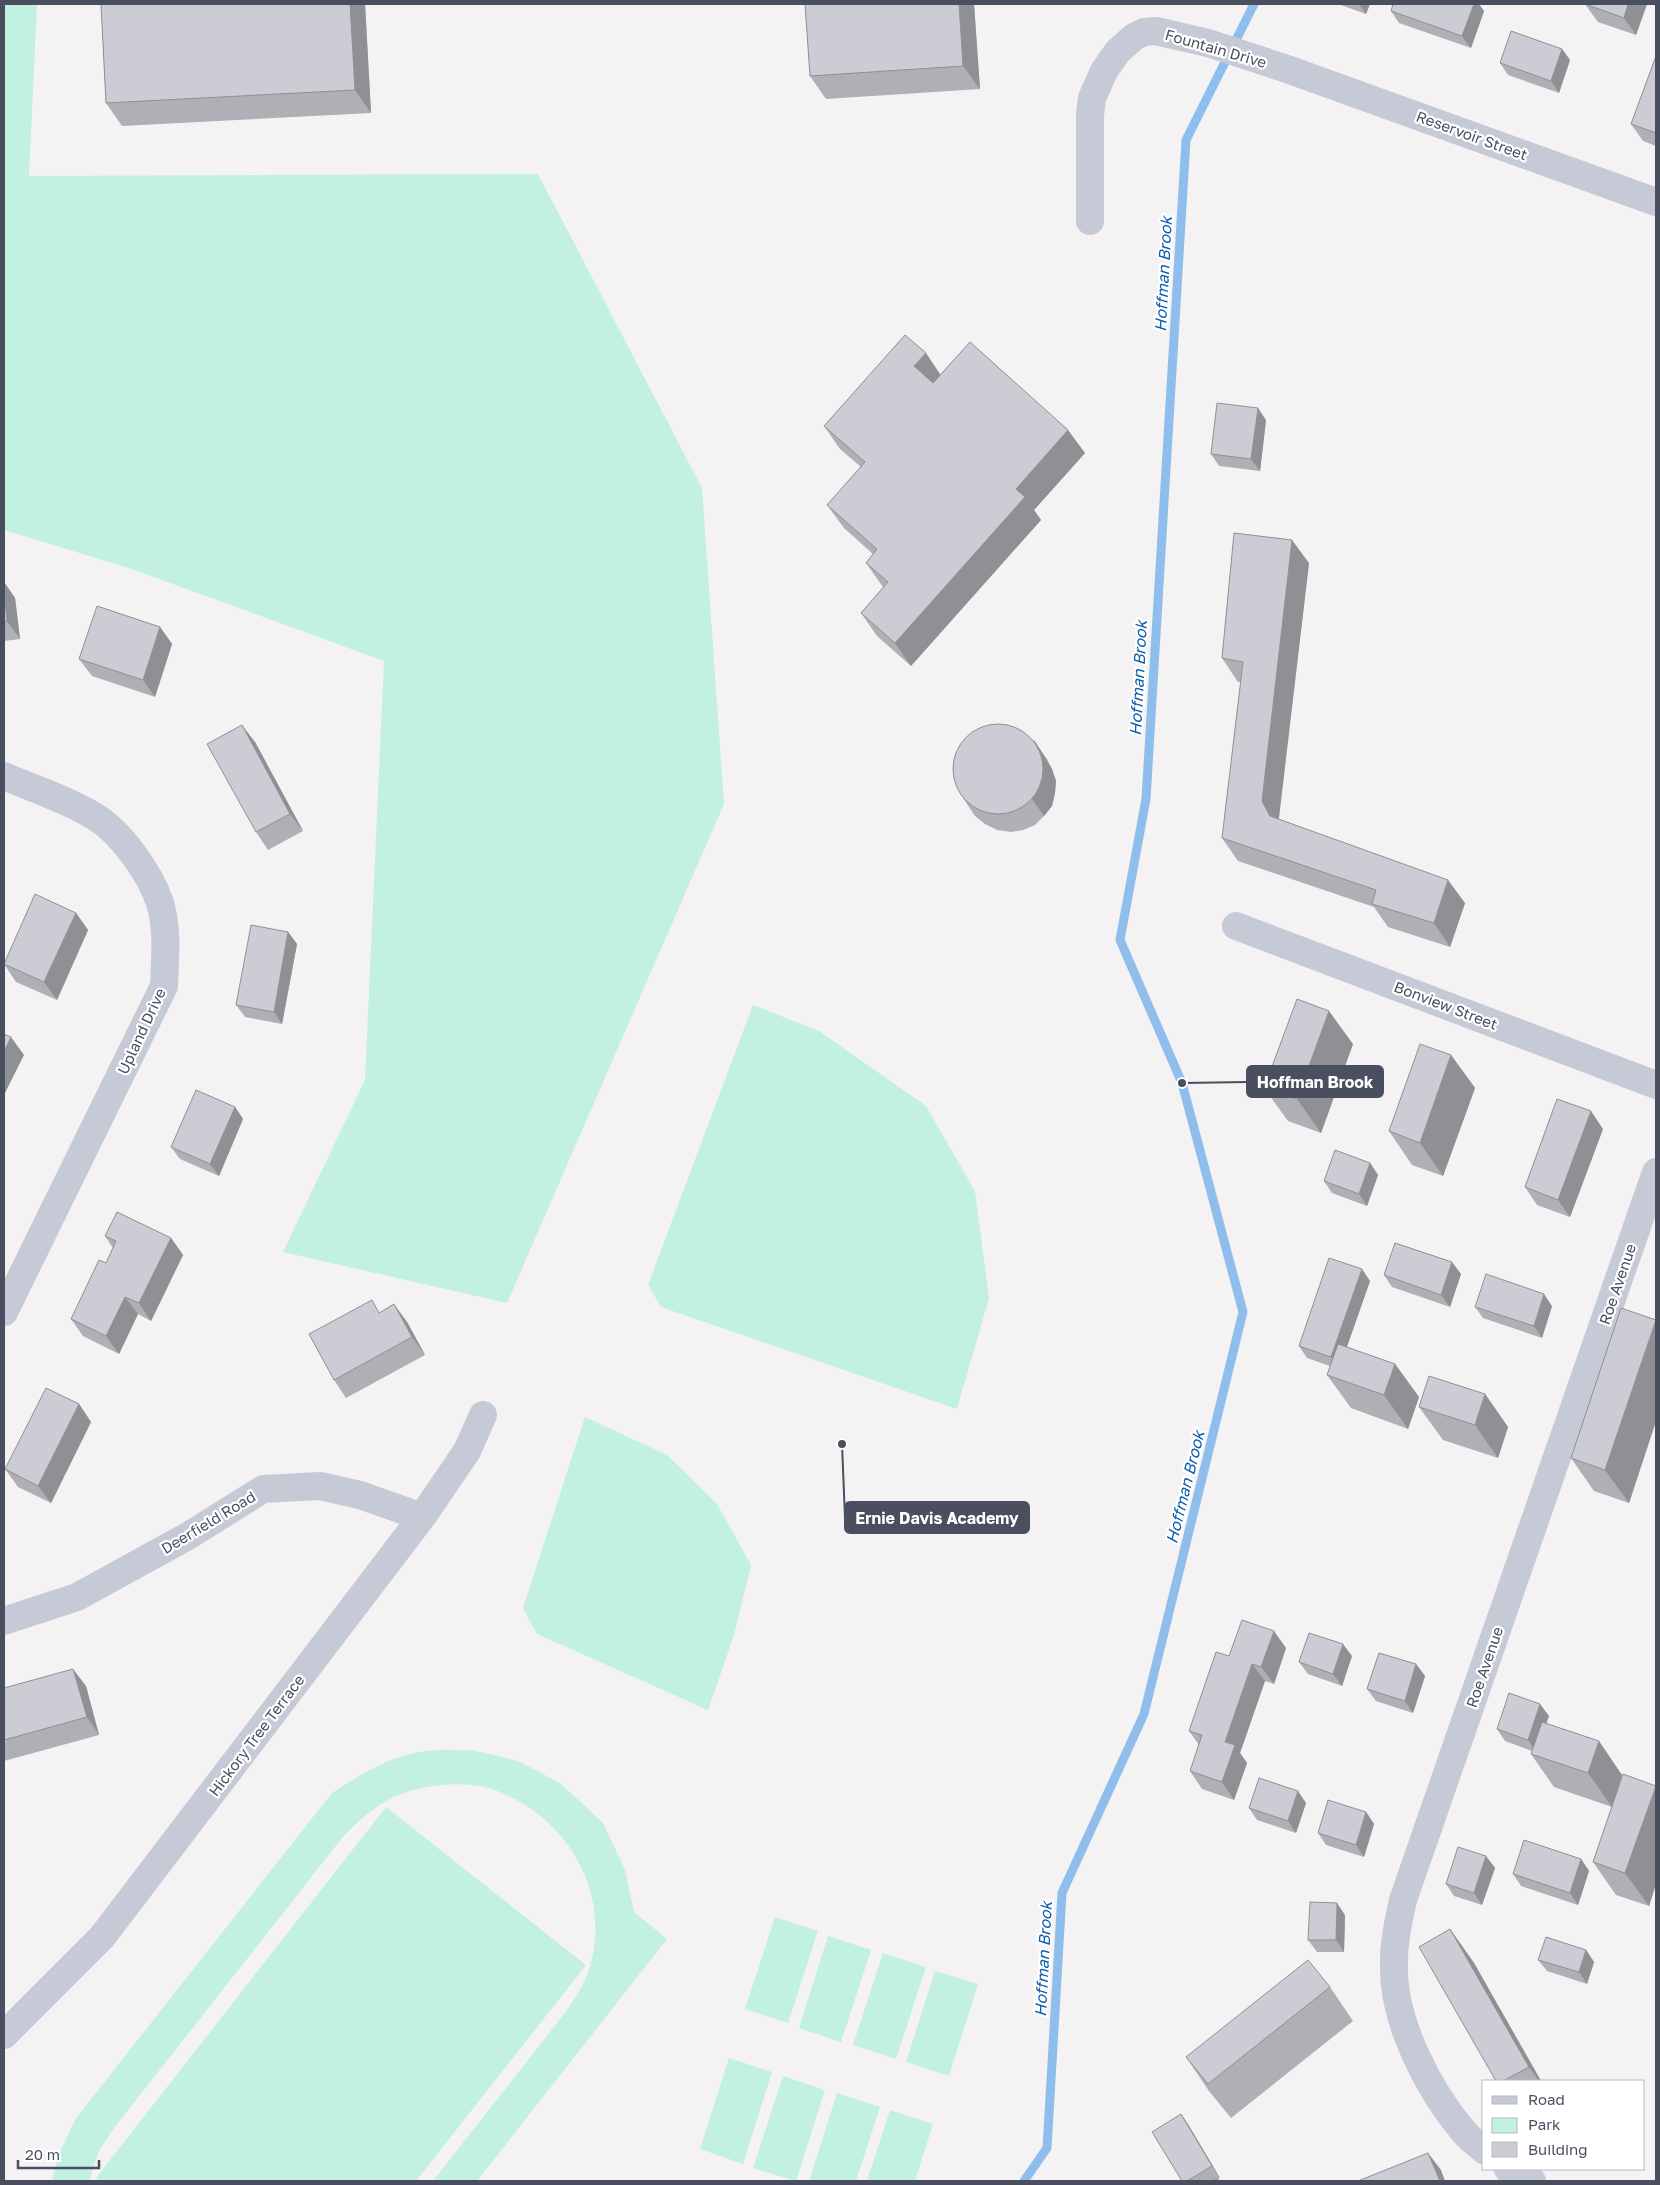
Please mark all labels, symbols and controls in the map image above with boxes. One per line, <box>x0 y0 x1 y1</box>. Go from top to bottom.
street label: Fountain Drive <box>1163 25 1269 71</box>
street label: Reservoir Street <box>1414 107 1530 163</box>
water label: Hoffman Brook <box>1150 214 1176 332</box>
water label: Hoffman Brook <box>1125 618 1151 736</box>
street label: Bonview Street <box>1392 977 1500 1033</box>
street label: Upland Drive <box>113 985 169 1077</box>
callout: Hoffman Brook <box>1247 1066 1383 1097</box>
text: Hoffman Brook <box>1257 1072 1374 1092</box>
street label: Roe Avenue <box>1595 1241 1639 1327</box>
water label: Hoffman Brook <box>1161 1427 1209 1545</box>
street label: Deerfield Road <box>158 1487 258 1557</box>
callout: Ernie Davis Academy <box>845 1502 1029 1533</box>
text: Ernie Davis Academy <box>855 1508 1019 1528</box>
street label: Roe Avenue <box>1462 1624 1506 1710</box>
street label: Hickory Tree Terrace <box>204 1670 308 1799</box>
water label: Hoffman Brook <box>1030 1899 1056 2017</box>
legend <box>1482 2080 1645 2170</box>
text: Road <box>1528 2090 1565 2108</box>
text: Park <box>1528 2115 1561 2133</box>
scale bar <box>18 2138 99 2170</box>
text: Building <box>1528 2140 1588 2158</box>
text: 20 m <box>25 2145 60 2163</box>

